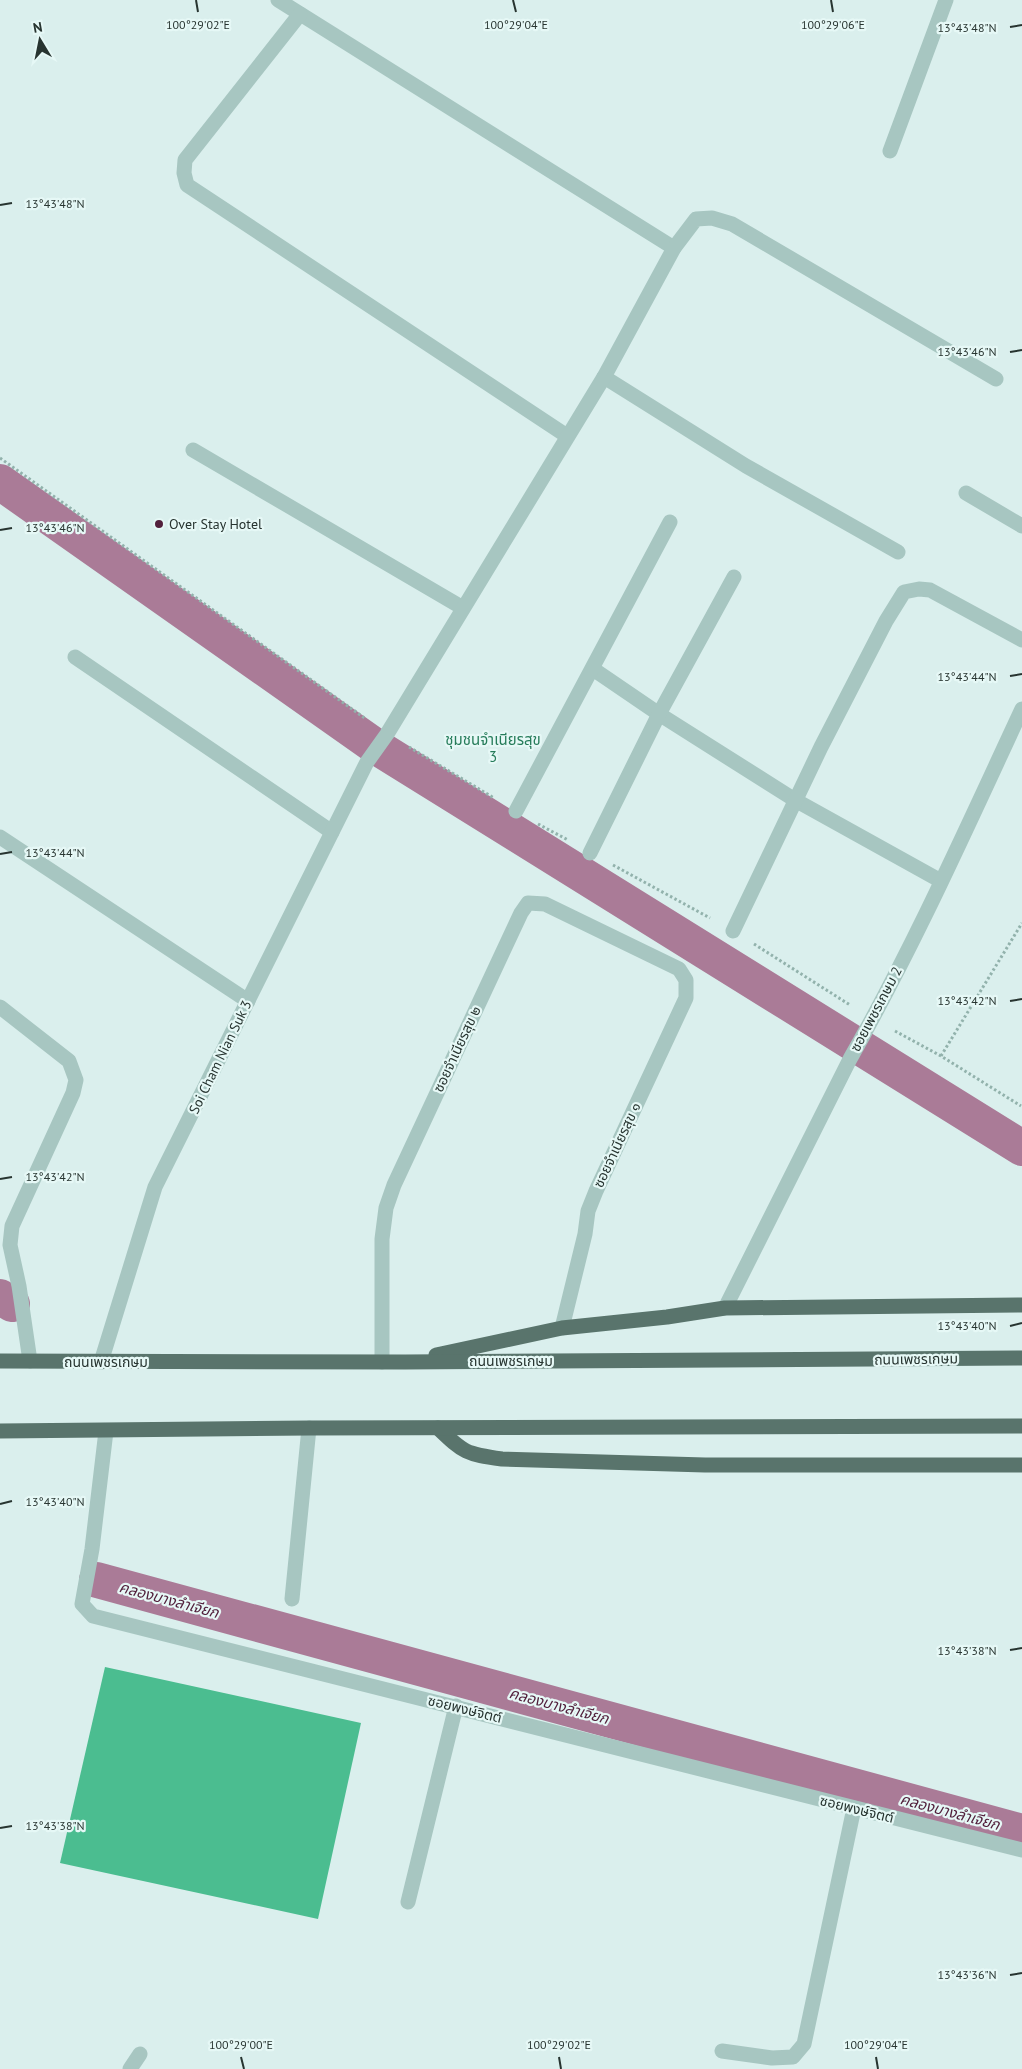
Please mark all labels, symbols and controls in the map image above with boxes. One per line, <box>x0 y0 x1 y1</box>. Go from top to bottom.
north arrow <box>15 15 65 65</box>
text: 100°29'02"E <box>166 17 230 32</box>
text: 100°29'04"E <box>484 17 548 32</box>
text: 100°29'06"E <box>801 17 865 32</box>
text: N <box>32 18 44 37</box>
text: 13°43'48"N <box>937 20 997 35</box>
text: 13°43'48"N <box>25 196 85 211</box>
text: 13°43'46"N <box>937 344 997 359</box>
place label: Over Stay Hotel <box>169 515 262 533</box>
marker: Over Stay Hotel <box>153 518 165 530</box>
text: 13°43'46"N <box>25 520 85 535</box>
text: 13°43'44"N <box>937 669 997 684</box>
district label: ชุมชนจำเนียรสุข 3 <box>445 730 541 766</box>
text: 13°43'44"N <box>25 845 85 860</box>
street label: ซอยเพชรเกษม 2 <box>846 963 906 1055</box>
text: 13°43'42"N <box>937 993 997 1008</box>
street label: Soi Cham Nian Suk 3 <box>185 997 255 1117</box>
street label: ซอยจำเนียรสุข ๒ <box>429 1003 485 1095</box>
street label: ซอยจำเนียรสุข ๑ <box>589 1099 645 1191</box>
text: 13°43'42"N <box>25 1169 85 1184</box>
text: 13°43'40"N <box>937 1318 997 1333</box>
street label: ถนนเพชรเกษม <box>874 1349 958 1369</box>
street label: ถนนเพชรเกษม <box>469 1352 553 1370</box>
street label: ถนนเพชรเกษม <box>64 1353 148 1371</box>
text: 13°43'40"N <box>25 1494 85 1509</box>
water label: คลองบางลำเจียก <box>117 1577 222 1622</box>
text: 13°43'38"N <box>937 1643 997 1658</box>
water label: คลองบางลำเจียก <box>507 1683 612 1728</box>
street label: ซอยพงษ์จิตต์ <box>426 1691 504 1727</box>
water label: คลองบางลำเจียก <box>898 1789 1003 1834</box>
street label: ซอยพงษ์จิตต์ <box>818 1791 896 1827</box>
text: 13°43'38"N <box>25 1818 85 1833</box>
text: 13°43'36"N <box>937 1967 997 1982</box>
text: 100°29'00"E <box>209 2037 273 2052</box>
text: 100°29'02"E <box>527 2037 591 2052</box>
text: 100°29'04"E <box>844 2037 908 2052</box>

